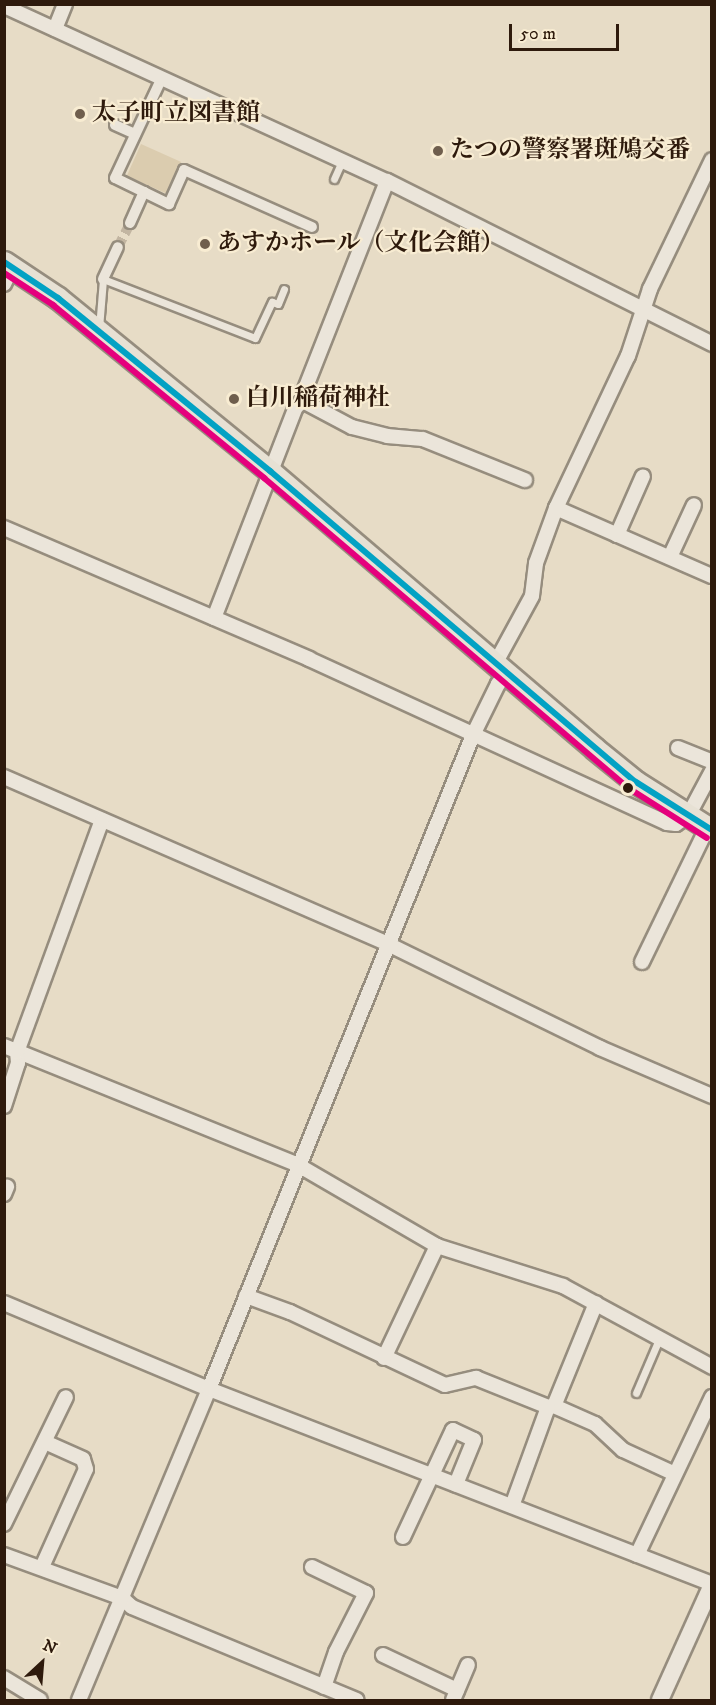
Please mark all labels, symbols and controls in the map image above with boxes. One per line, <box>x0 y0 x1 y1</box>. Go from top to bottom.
scale bar <box>512 12 622 50</box>
text: 50 m <box>520 23 556 45</box>
place label: 太子町立図書館 <box>92 100 260 128</box>
marker: 太子町立図書館 <box>73 107 87 121</box>
place label: たつの警察署斑鳩交番 <box>450 137 690 165</box>
marker: たつの警察署斑鳩交番 <box>431 144 445 158</box>
place label: あすかホール（文化会館） <box>217 230 505 258</box>
marker: あすかホール（文化会館） <box>198 237 212 251</box>
place label: 白川稲荷神社 <box>246 385 390 413</box>
marker: 白川稲荷神社 <box>227 392 241 406</box>
unlabelled marker <box>622 782 634 794</box>
north arrow <box>12 1633 72 1693</box>
text: N <box>40 1635 60 1659</box>

